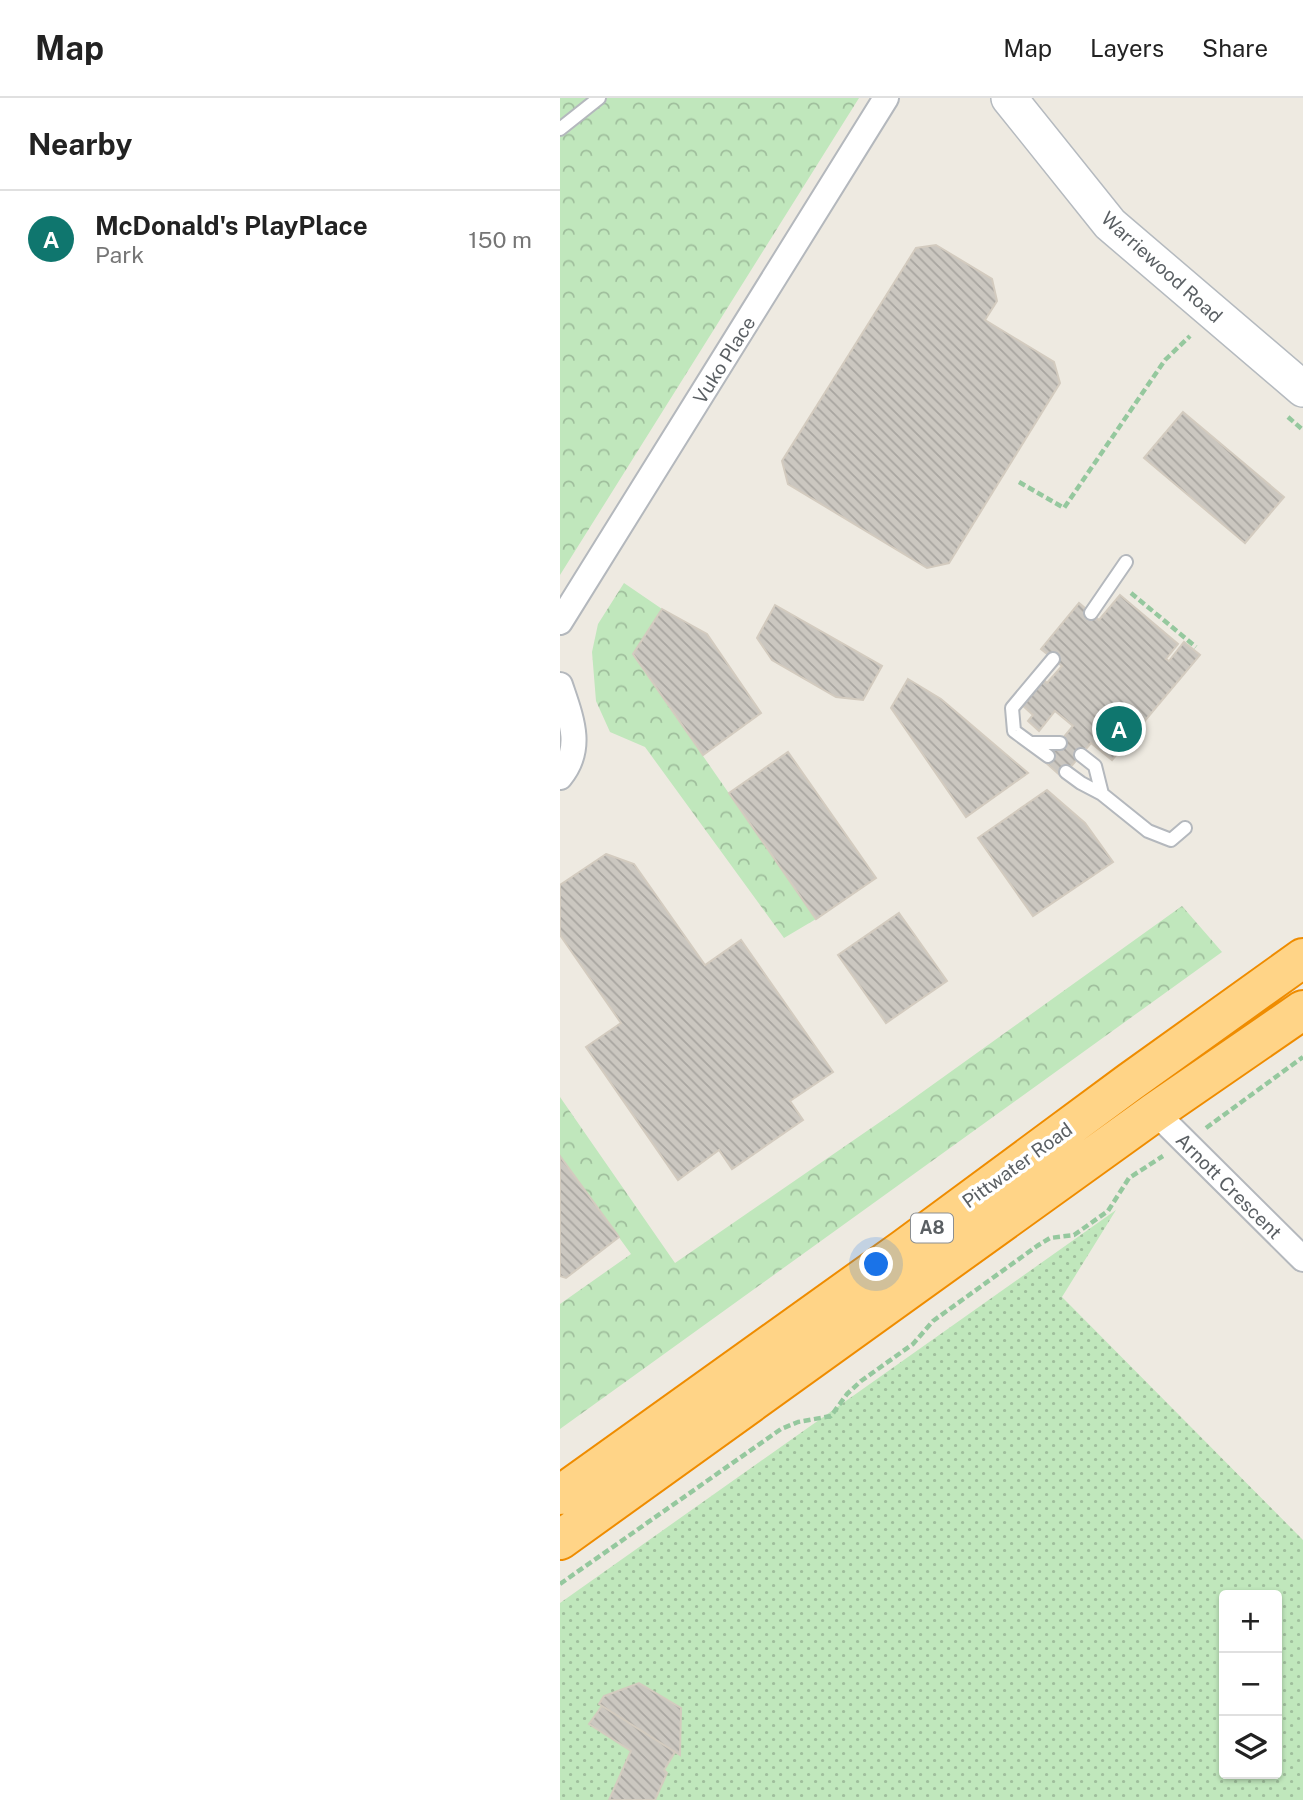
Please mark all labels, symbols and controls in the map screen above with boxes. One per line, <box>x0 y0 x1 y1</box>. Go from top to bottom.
text: Map <box>35 29 104 67</box>
text: Map <box>1003 34 1052 62</box>
text: Layers <box>1090 34 1164 62</box>
text: Share <box>1202 34 1268 62</box>
text: Nearby <box>28 126 132 162</box>
street label: Warriewood Road <box>1097 207 1227 327</box>
text: McDonald's PlayPlace <box>95 210 368 241</box>
text: A <box>43 226 59 253</box>
text: 150 m <box>468 226 532 253</box>
text: Park <box>95 241 144 268</box>
street label: Vuko Place <box>689 312 759 408</box>
pin: A <box>1096 703 1142 755</box>
street label: Pittwater Road <box>958 1118 1076 1212</box>
street label: Arnott Crescent <box>1172 1129 1286 1243</box>
road number: A8 <box>911 1213 953 1242</box>
your location <box>859 1247 893 1281</box>
map controls <box>1219 1590 1282 1779</box>
button: + <box>1219 1590 1282 1653</box>
button: − <box>1219 1653 1282 1716</box>
button: layers <box>1219 1716 1282 1779</box>

